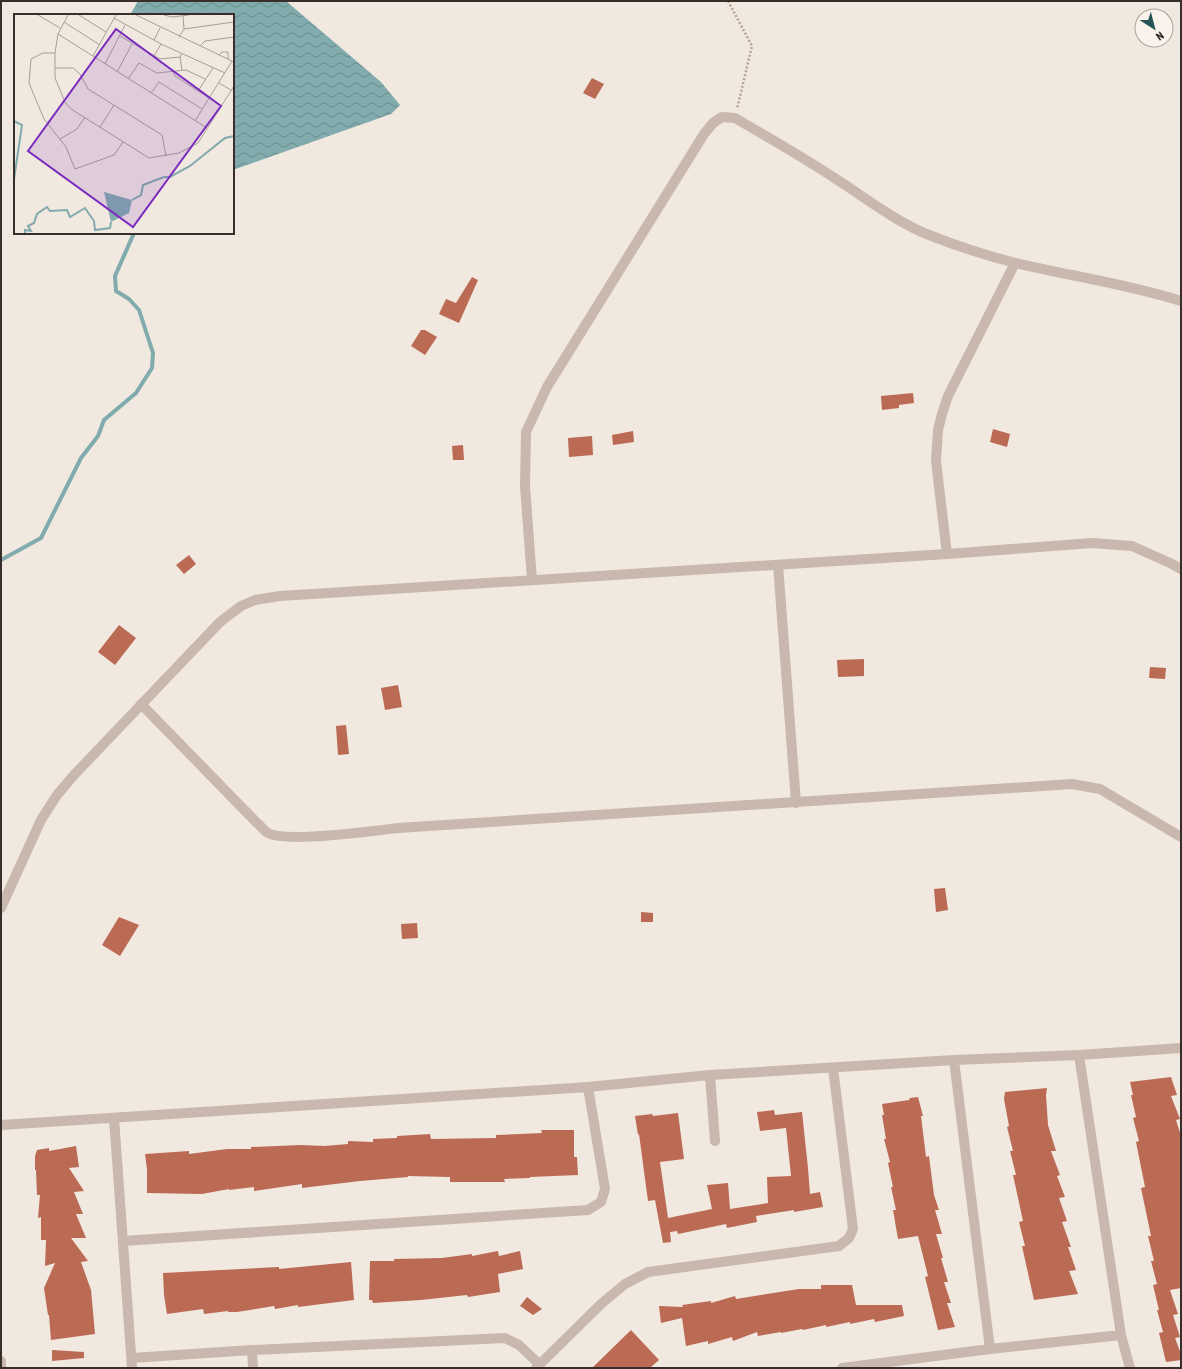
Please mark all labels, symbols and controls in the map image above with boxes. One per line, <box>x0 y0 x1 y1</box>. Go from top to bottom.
north arrow <box>1134 8 1174 48</box>
inset map <box>14 14 234 234</box>
text: N <box>1154 29 1166 43</box>

